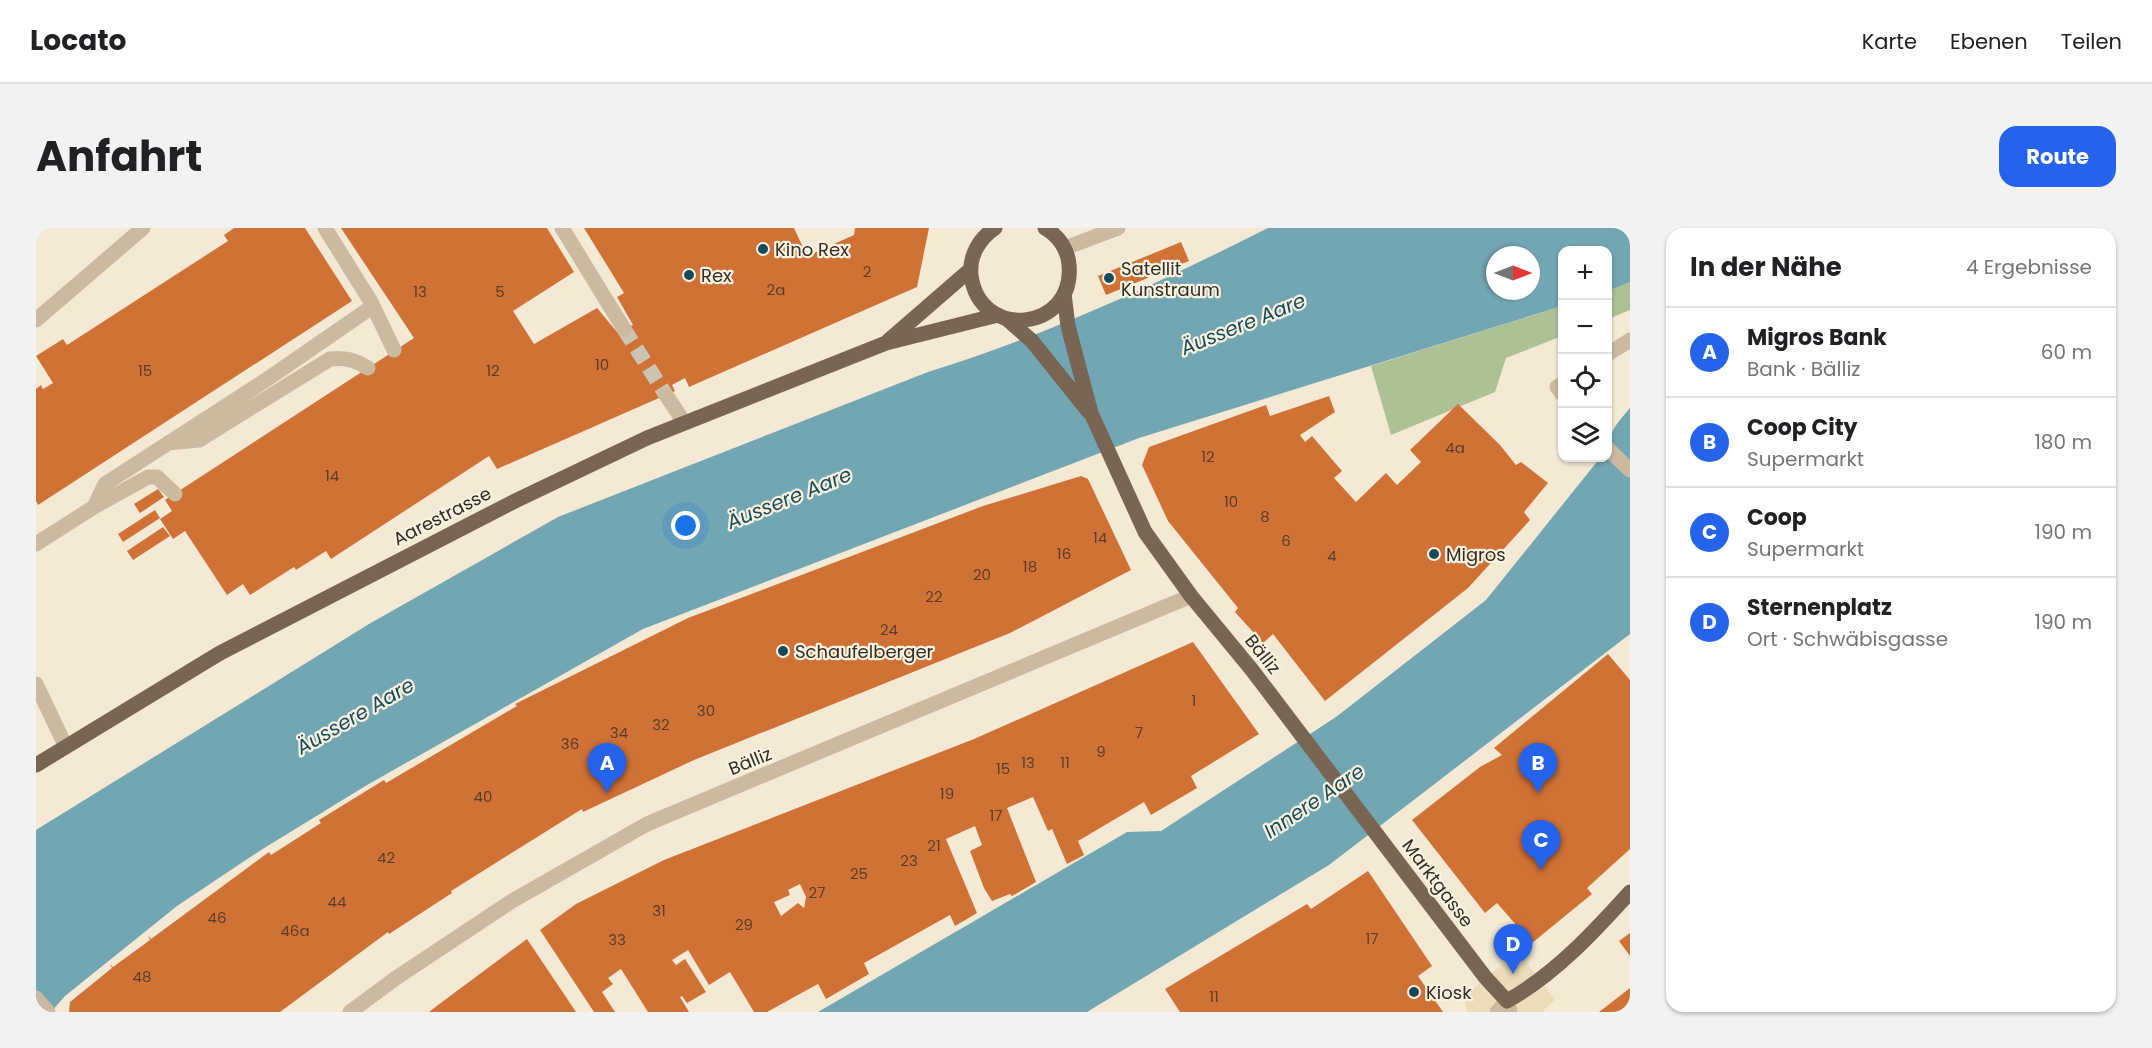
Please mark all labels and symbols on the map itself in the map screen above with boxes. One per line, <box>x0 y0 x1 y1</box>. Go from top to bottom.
place label: Kino Rex <box>775 237 849 262</box>
marker: Kino Rex <box>756 242 770 256</box>
north arrow <box>1486 246 1540 300</box>
place label: Satellit Kunstraum <box>1121 256 1220 302</box>
house number: 2 <box>863 261 871 282</box>
place label: Rex <box>701 263 732 288</box>
marker: Rex <box>682 268 696 282</box>
marker: Satellit Kunstraum <box>1102 271 1116 285</box>
house number: 2a <box>767 279 785 300</box>
house number: 13 <box>413 281 427 302</box>
house number: 5 <box>495 281 505 302</box>
water label: Äussere Aare <box>1176 286 1310 362</box>
house number: 10 <box>595 354 609 375</box>
house number: 15 <box>138 360 152 381</box>
house number: 12 <box>486 360 500 381</box>
house number: 4a <box>1445 437 1465 458</box>
house number: 12 <box>1201 446 1215 467</box>
water label: Äussere Aare <box>722 460 856 536</box>
house number: 14 <box>325 465 339 486</box>
street label: Aarestrasse <box>389 481 495 551</box>
house number: 10 <box>1224 491 1238 512</box>
house number: 8 <box>1260 506 1270 527</box>
your location <box>671 511 700 540</box>
house number: 14 <box>1093 527 1107 548</box>
house number: 6 <box>1281 530 1291 551</box>
place label: Migros <box>1446 542 1506 567</box>
house number: 16 <box>1057 543 1071 564</box>
house number: 4 <box>1327 545 1337 566</box>
marker: Migros <box>1427 547 1441 561</box>
house number: 18 <box>1023 556 1037 577</box>
house number: 20 <box>973 564 991 585</box>
house number: 22 <box>925 586 943 607</box>
house number: 24 <box>880 619 898 640</box>
street label: Bälliz <box>1239 629 1287 679</box>
place label: Schaufelberger <box>795 639 934 664</box>
marker: Schaufelberger <box>776 644 790 658</box>
water label: Äussere Aare <box>290 671 419 762</box>
house number: 1 <box>1192 690 1196 711</box>
house number: 30 <box>697 700 715 721</box>
house number: 32 <box>652 714 670 735</box>
house number: 34 <box>610 722 628 743</box>
house number: 7 <box>1135 722 1143 743</box>
house number: 36 <box>561 733 579 754</box>
street label: Bälliz <box>725 741 775 781</box>
house number: 9 <box>1096 741 1106 762</box>
pin: A <box>588 744 626 793</box>
pin: B <box>1518 744 1558 793</box>
house number: 13 <box>1021 752 1035 773</box>
house number: 11 <box>1060 752 1070 773</box>
water label: Innere Aare <box>1258 757 1370 845</box>
house number: 15 <box>996 758 1010 779</box>
house number: 19 <box>940 783 954 804</box>
house number: 40 <box>474 786 492 807</box>
house number: 17 <box>990 805 1003 826</box>
pin: C <box>1522 820 1560 870</box>
street label: Marktgasse <box>1397 834 1479 932</box>
house number: 21 <box>927 835 941 856</box>
house number: 42 <box>377 847 395 868</box>
house number: 23 <box>900 850 918 871</box>
house number: 25 <box>850 863 868 884</box>
house number: 27 <box>809 882 825 903</box>
house number: 44 <box>328 891 346 912</box>
house number: 31 <box>652 900 666 921</box>
house number: 46 <box>208 907 226 928</box>
house number: 29 <box>735 914 753 935</box>
house number: 46a <box>280 920 310 941</box>
pin: D <box>1494 924 1532 974</box>
house number: 17 <box>1366 928 1379 949</box>
house number: 33 <box>608 929 626 950</box>
house number: 48 <box>133 966 151 987</box>
place label: Kiosk <box>1426 980 1472 1005</box>
marker: Kiosk <box>1407 985 1421 999</box>
house number: 11 <box>1209 986 1219 1007</box>

